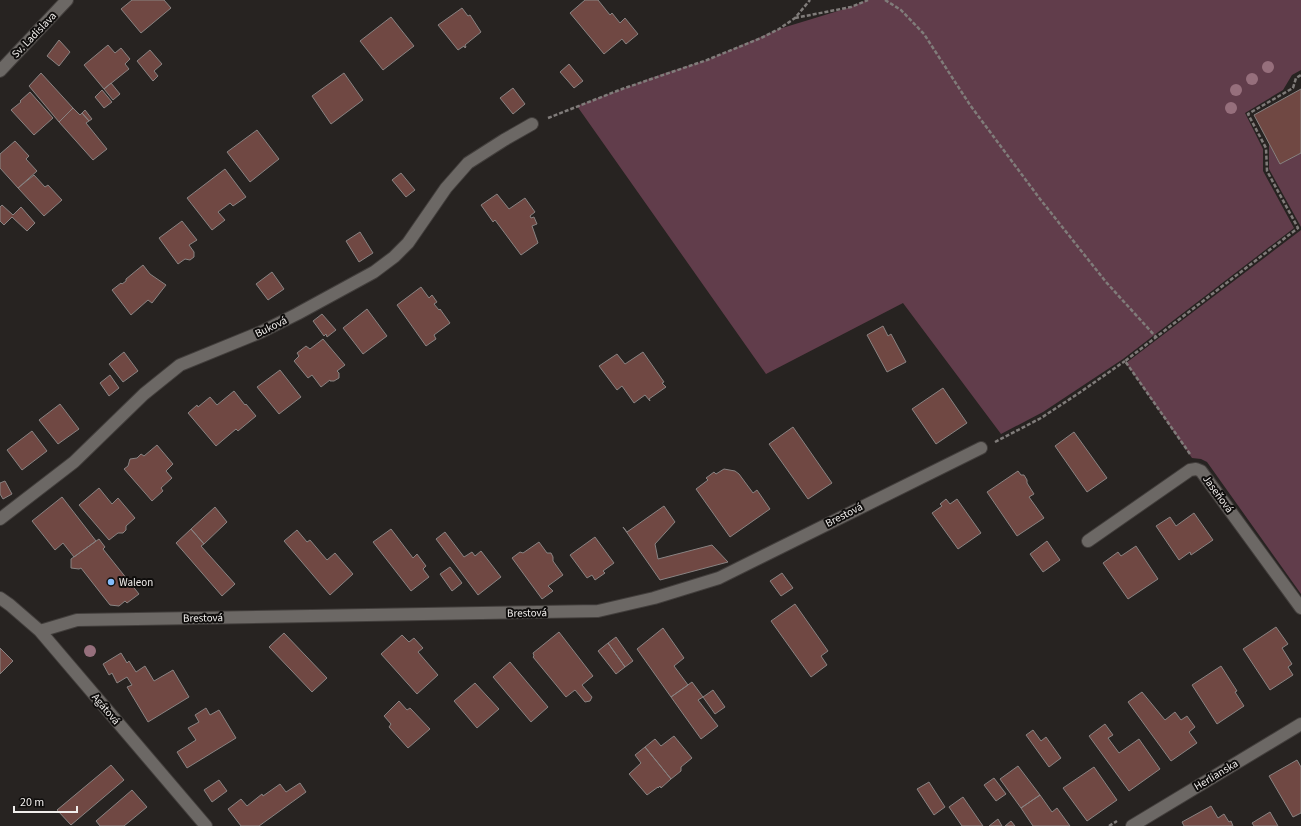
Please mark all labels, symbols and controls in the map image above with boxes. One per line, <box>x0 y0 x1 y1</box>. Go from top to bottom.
street label: Sv. Ladislava <box>8 9 60 61</box>
street label: Buková <box>252 313 290 341</box>
street label: Jaseňová <box>1199 472 1237 516</box>
street label: Brestová <box>823 499 865 531</box>
place label: Waleon <box>119 575 153 590</box>
marker: Waleon <box>106 577 116 587</box>
street label: Brestová <box>507 605 547 621</box>
street label: Brestová <box>183 610 223 626</box>
street label: Agátová <box>88 690 124 728</box>
street label: Herlianska <box>1191 756 1241 794</box>
scale bar <box>14 788 77 814</box>
text: 20 m <box>20 794 44 811</box>

